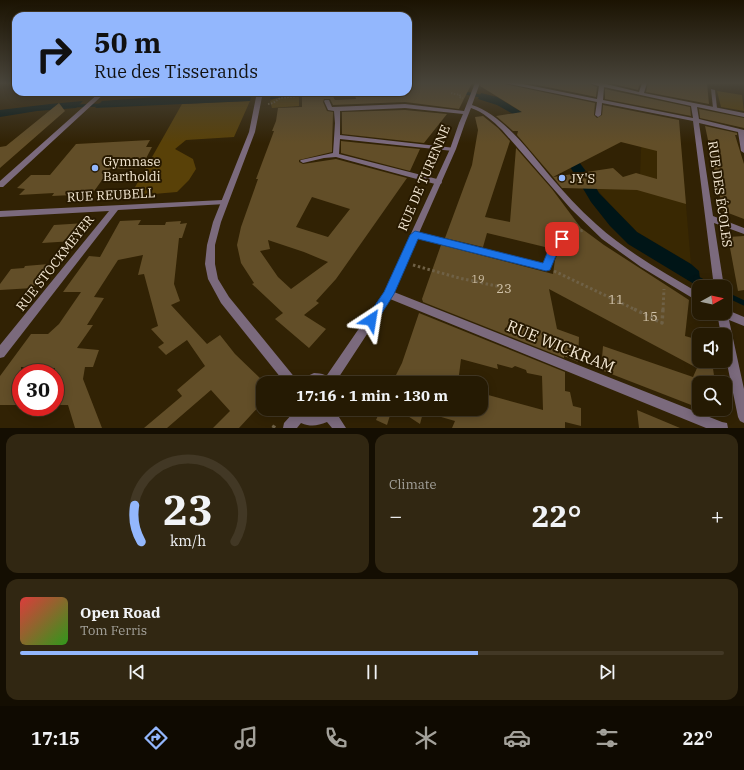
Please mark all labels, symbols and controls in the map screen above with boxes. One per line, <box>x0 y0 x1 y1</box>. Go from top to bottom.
text: 50 m <box>94 24 161 61</box>
icon: right <box>28 28 80 80</box>
text: Rue des Tisserands <box>94 60 258 83</box>
street label: RUE DE TURENNE <box>394 122 454 234</box>
street label: RUE DES ÉCOLES <box>704 140 736 248</box>
place label: Gymnase Bartholdi <box>103 153 161 185</box>
marker: Gymnase Bartholdi <box>90 163 100 173</box>
place label: JY'S <box>570 170 595 187</box>
marker: JY'S <box>557 173 567 183</box>
street label: RUE REUBELL <box>66 184 156 206</box>
street label: RUE STOCKMEYER <box>12 211 98 314</box>
pin <box>545 222 579 256</box>
icon: arrive <box>551 228 573 250</box>
house number: 19 <box>471 272 485 286</box>
house number: 23 <box>496 280 512 297</box>
north arrow <box>692 280 732 320</box>
map controls <box>692 280 732 416</box>
house number: 11 <box>608 291 624 308</box>
position arrow <box>350 299 392 341</box>
house number: 15 <box>642 308 658 325</box>
street label: RUE WICKRAM <box>504 315 618 377</box>
button: sound <box>692 328 732 368</box>
speed limit sign: 30 <box>12 364 64 416</box>
button: search <box>692 376 732 416</box>
text: 17:16 · 1 min · 130 m <box>296 386 448 405</box>
text: Climate <box>389 476 436 493</box>
text: 23 <box>163 481 212 535</box>
text: 22° <box>531 496 582 535</box>
text: − <box>389 501 402 530</box>
text: + <box>711 501 724 530</box>
text: km/h <box>169 530 206 549</box>
text: Open Road <box>80 603 160 622</box>
text: Tom Ferris <box>80 622 147 639</box>
icon: previous <box>126 661 148 683</box>
icon: pause <box>361 661 383 683</box>
icon: next <box>596 661 618 683</box>
icon: directions <box>142 724 170 752</box>
icon: music <box>232 724 260 752</box>
icon: phone <box>322 724 350 752</box>
icon: climate <box>412 724 440 752</box>
icon: car <box>503 724 531 752</box>
icon: filters <box>593 724 621 752</box>
text: 17:15 <box>31 727 80 750</box>
text: 22° <box>683 727 713 750</box>

